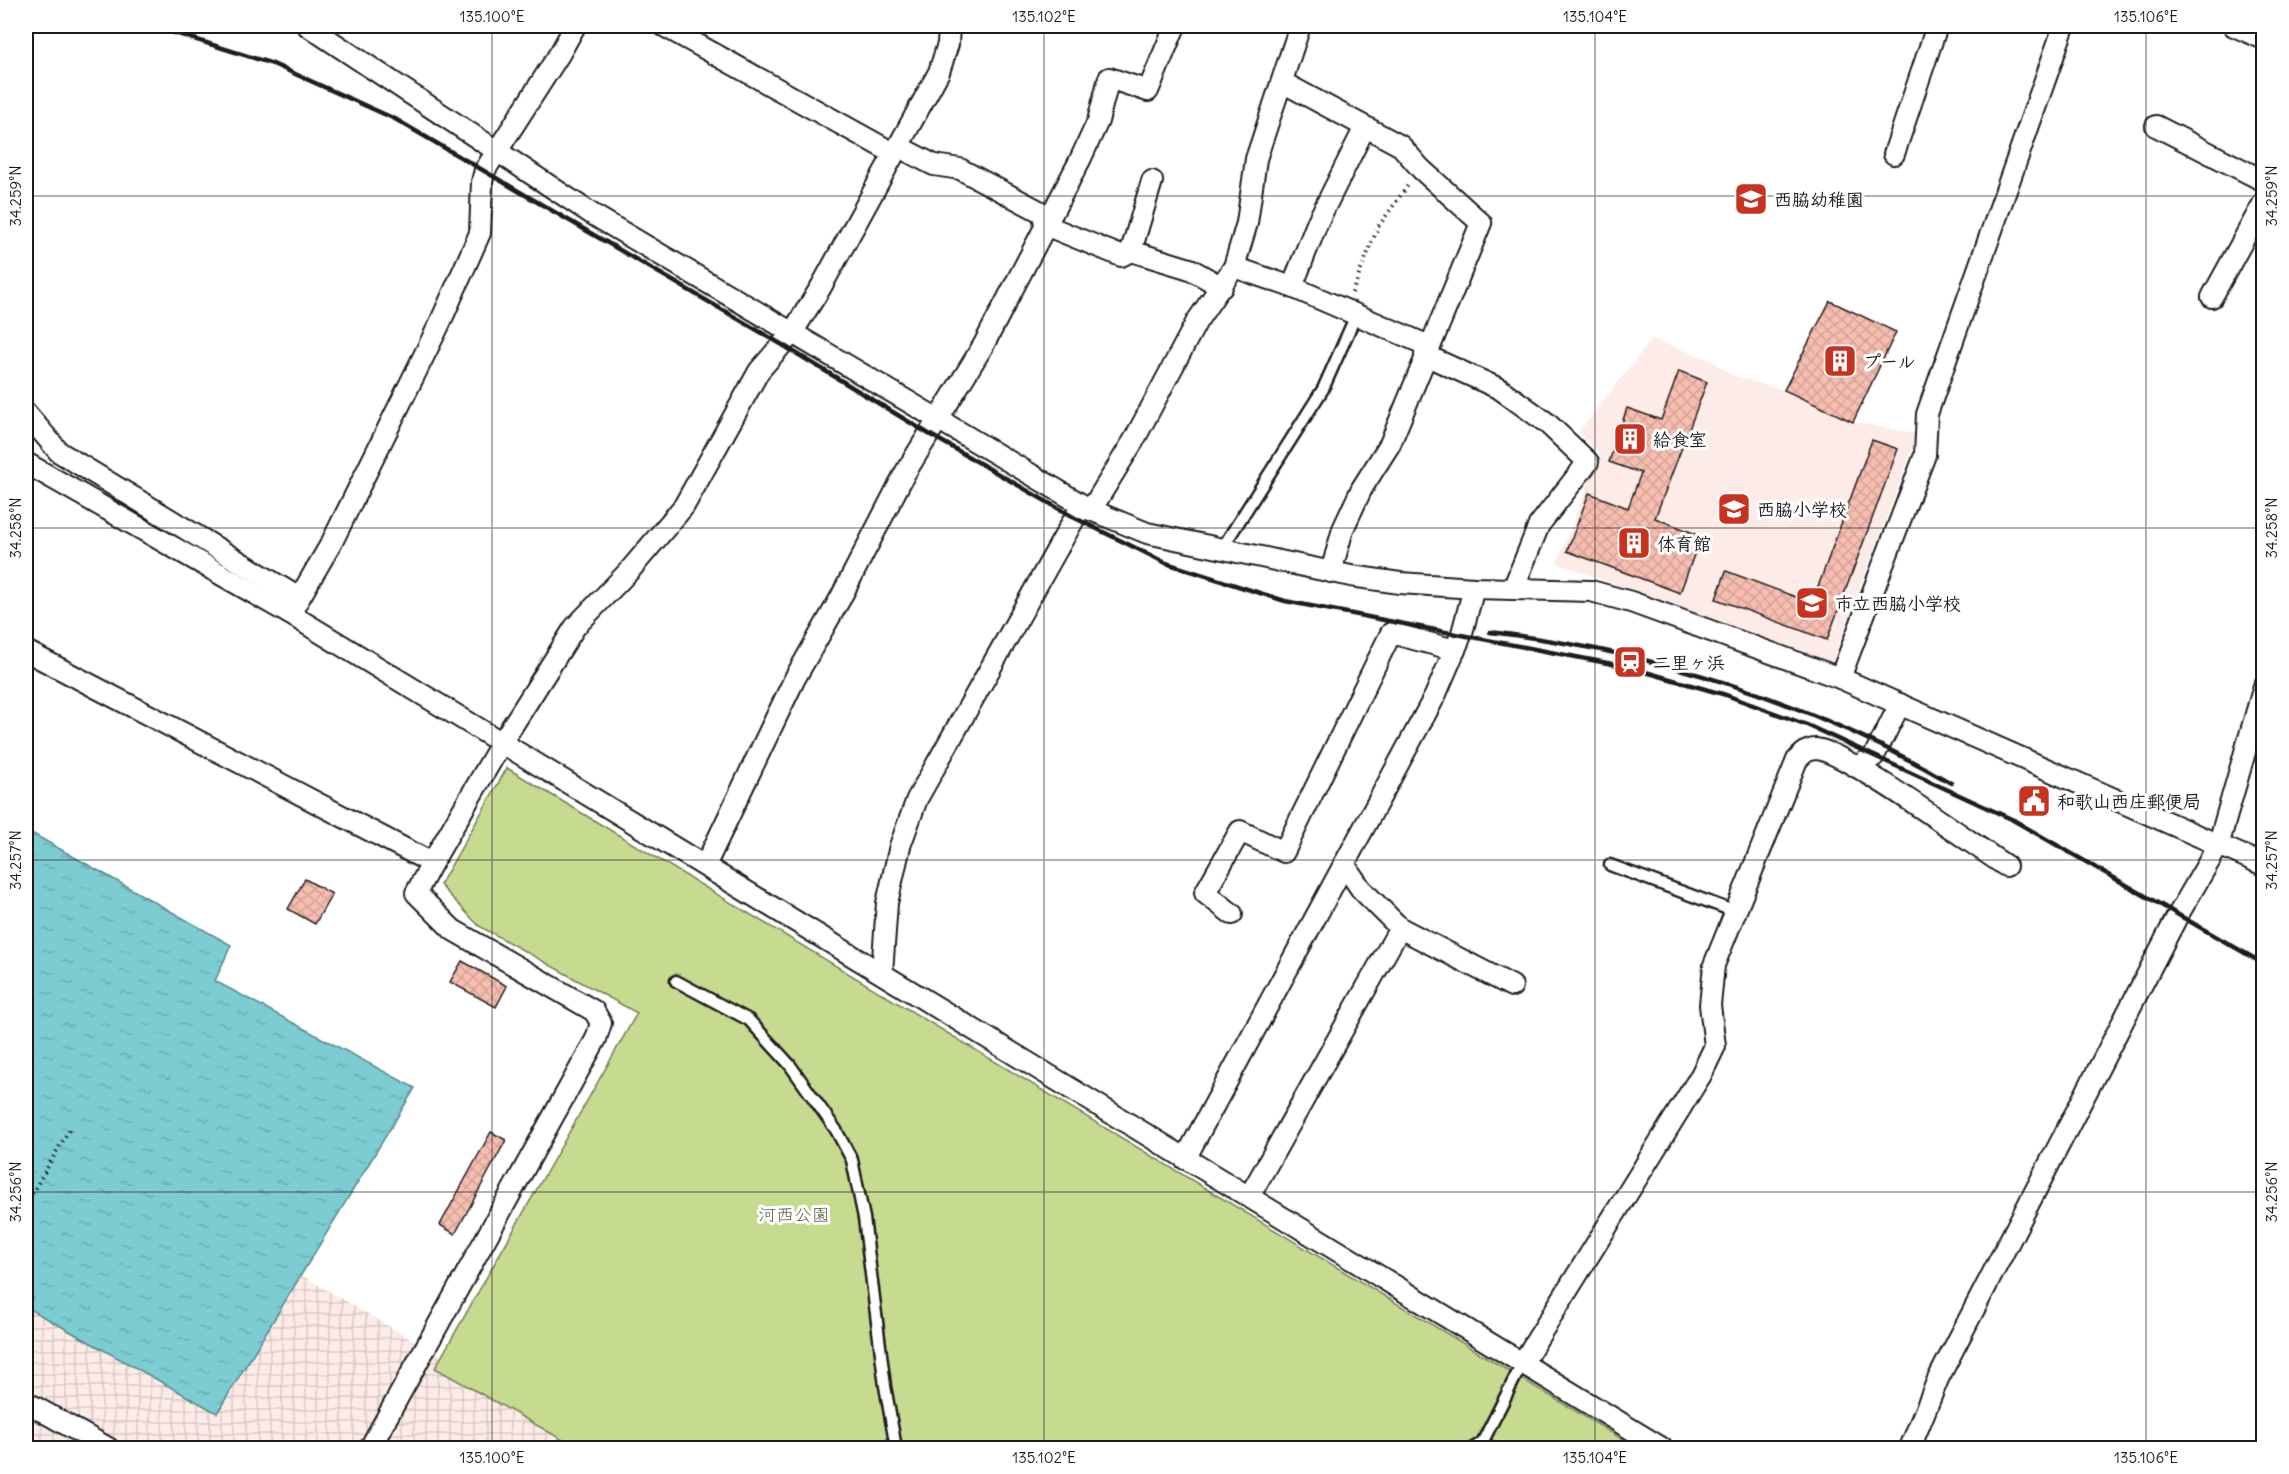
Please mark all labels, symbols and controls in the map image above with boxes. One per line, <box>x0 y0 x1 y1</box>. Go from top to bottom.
text: 135.100°E <box>459 7 525 26</box>
text: 135.102°E <box>1012 7 1076 26</box>
text: 135.104°E <box>1563 7 1627 26</box>
text: 135.106°E <box>2114 7 2178 26</box>
text: 34.259°N <box>6 165 25 227</box>
text: 34.259°N <box>2262 165 2281 227</box>
school or university icon: 西脇幼稚園 <box>1733 181 1769 217</box>
place label: 西脇幼稚園 <box>1774 188 1864 211</box>
building icon: プール <box>1822 343 1858 379</box>
place label: プール <box>1863 350 1915 373</box>
building icon: 給食室 <box>1612 421 1648 457</box>
place label: 給食室 <box>1653 428 1707 451</box>
school or university icon: 西脇小学校 <box>1716 491 1752 527</box>
text: 34.258°N <box>6 497 25 559</box>
text: 34.258°N <box>2262 497 2281 559</box>
place label: 西脇小学校 <box>1757 498 1847 521</box>
building icon: 体育館 <box>1616 525 1652 561</box>
place label: 体育館 <box>1657 532 1711 555</box>
school or university icon: 市立西脇小学校 <box>1794 585 1830 621</box>
place label: 市立西脇小学校 <box>1835 592 1961 615</box>
station icon: 二里ヶ浜 <box>1612 644 1648 680</box>
place label: 二里ヶ浜 <box>1653 651 1725 674</box>
public building icon: 和歌山西庄郵便局 <box>2016 783 2052 819</box>
place label: 和歌山西庄郵便局 <box>2057 790 2201 813</box>
text: 34.257°N <box>6 830 25 890</box>
text: 34.257°N <box>2262 830 2281 890</box>
text: 34.256°N <box>6 1161 25 1223</box>
text: 34.256°N <box>2262 1161 2281 1223</box>
park label: 河西公園 <box>758 1203 830 1226</box>
text: 135.100°E <box>459 1448 525 1467</box>
text: 135.102°E <box>1012 1448 1076 1467</box>
text: 135.104°E <box>1563 1448 1627 1467</box>
text: 135.106°E <box>2114 1448 2178 1467</box>

